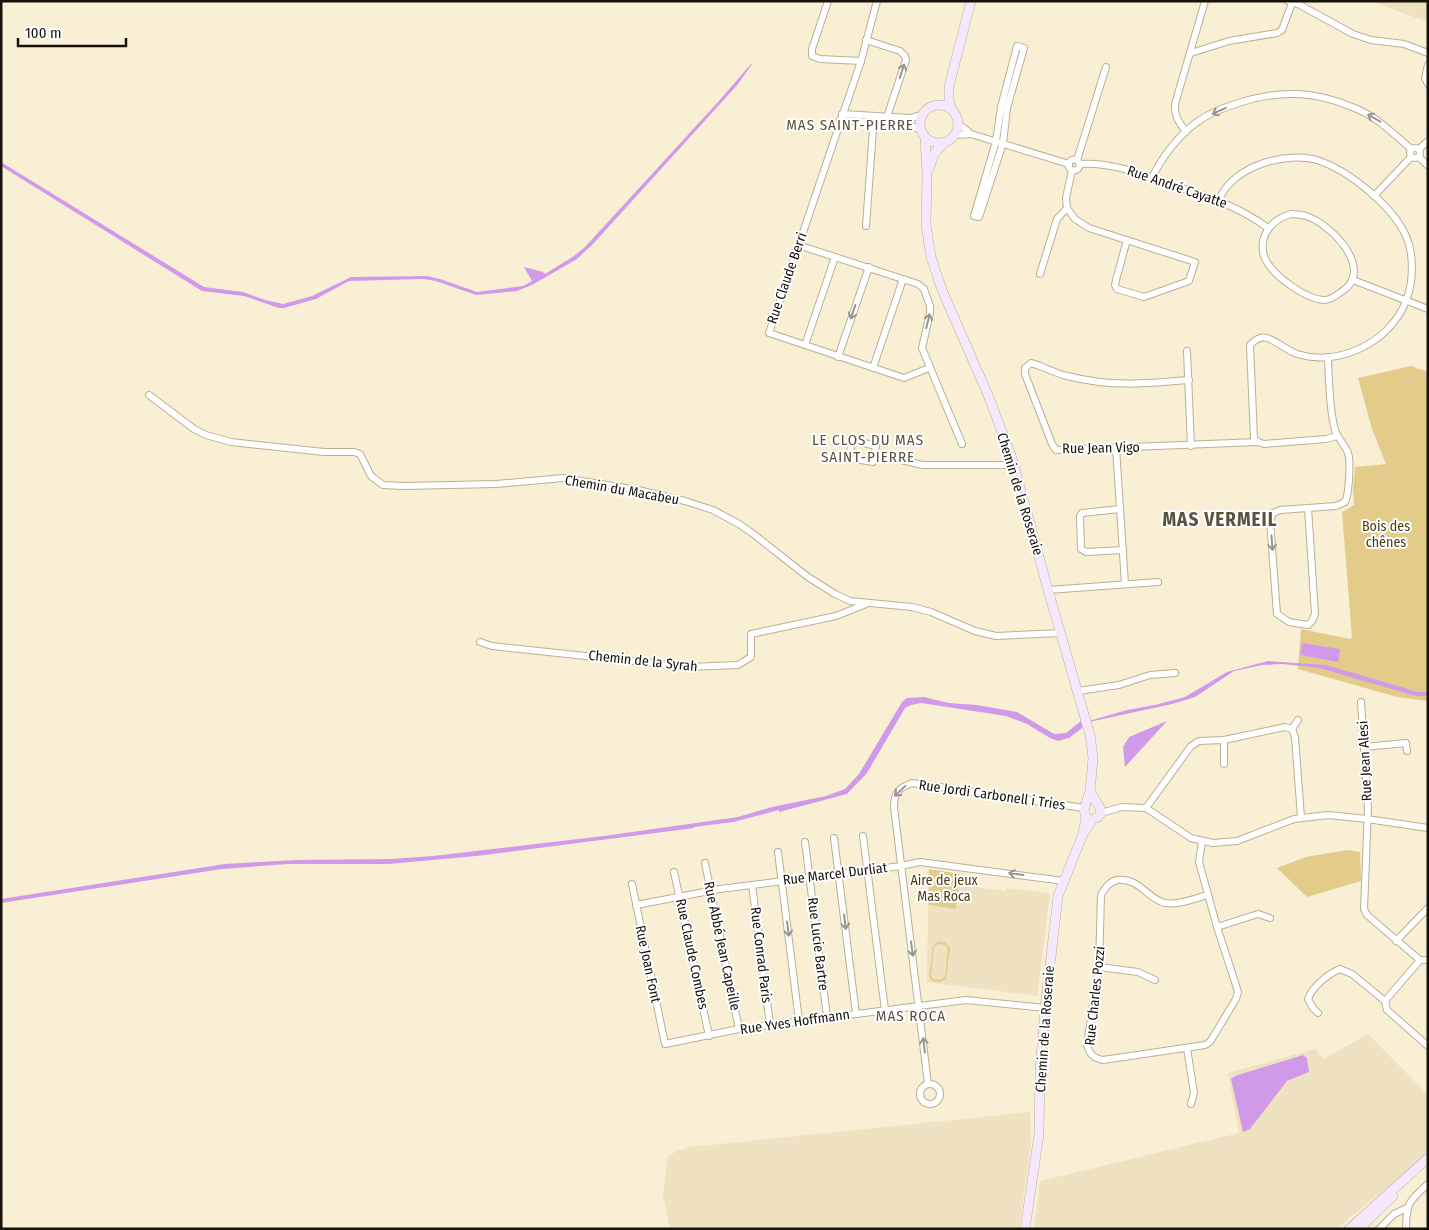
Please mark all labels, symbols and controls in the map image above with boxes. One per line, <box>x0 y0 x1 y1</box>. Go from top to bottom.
scale bar <box>18 15 125 47</box>
text: 100 m <box>25 24 62 42</box>
one-way arrow <box>898 63 907 79</box>
one-way arrow <box>1211 107 1226 117</box>
one-way arrow <box>1367 113 1381 123</box>
district label: MAS SAINT-PIERRE <box>786 116 914 134</box>
street label: Rue André Cayatte <box>1125 162 1229 212</box>
street label: Rue Claude Berri <box>763 230 811 326</box>
one-way arrow <box>848 304 858 320</box>
one-way arrow <box>924 314 933 330</box>
district label: LE CLOS DU MAS SAINT-PIERRE <box>812 431 924 466</box>
street label: Chemin de la Roseraie <box>993 431 1047 557</box>
street label: Rue Jean Vigo <box>1062 439 1140 457</box>
street label: Chemin du Macabeu <box>564 472 680 508</box>
district label: MAS VERMEIL <box>1162 508 1278 531</box>
park label: Bois des chênes <box>1362 518 1410 551</box>
one-way arrow <box>1267 534 1276 550</box>
street label: Chemin de la Syrah <box>588 647 698 675</box>
street label: Rue Jean Alesi <box>1354 720 1376 802</box>
street label: Rue Jordi Carbonell i Tries <box>918 776 1066 814</box>
one-way arrow <box>894 785 906 797</box>
street label: Rue Marcel Durliat <box>782 859 889 889</box>
one-way arrow <box>1008 869 1024 879</box>
park label: Aire de jeux Mas Roca <box>910 872 978 905</box>
street label: Rue Abbé Jean Capeille <box>700 880 744 1012</box>
street label: Rue Claude Combes <box>672 897 712 1011</box>
street label: Rue Lucie Bartre <box>804 897 832 992</box>
street label: Rue Conrad Paris <box>747 906 775 1004</box>
one-way arrow <box>840 914 850 930</box>
one-way arrow <box>783 921 793 937</box>
street label: Rue Joan Font <box>632 924 665 1005</box>
one-way arrow <box>907 941 917 957</box>
street label: Rue Charles Pozzi <box>1081 945 1109 1047</box>
street label: Chemin de la Roseraie <box>1032 965 1058 1093</box>
street label: Rue Yves Hoffmann <box>739 1006 851 1038</box>
district label: MAS ROCA <box>876 1007 946 1025</box>
one-way arrow <box>919 1037 929 1053</box>

